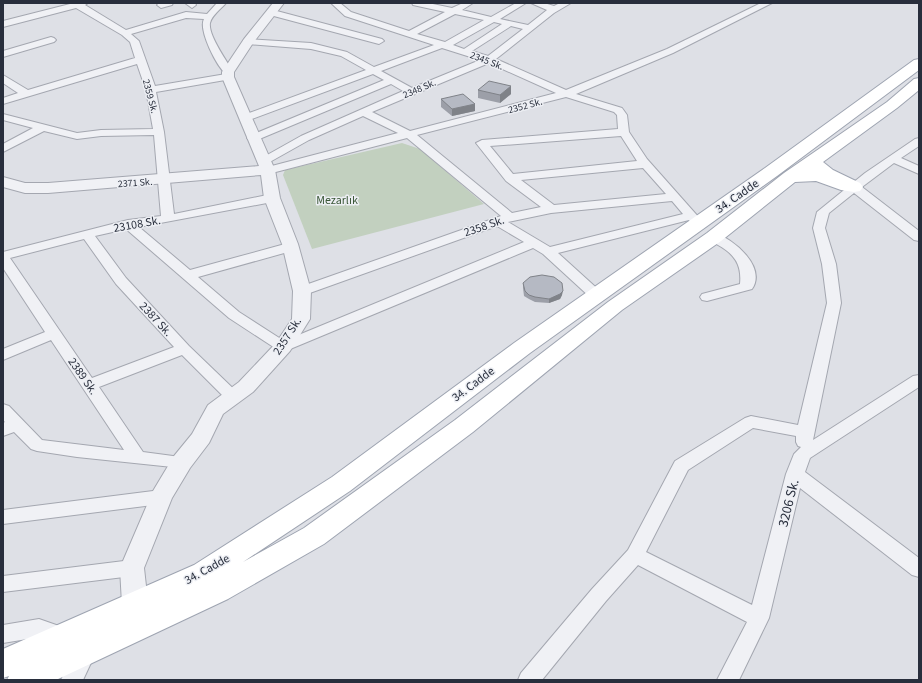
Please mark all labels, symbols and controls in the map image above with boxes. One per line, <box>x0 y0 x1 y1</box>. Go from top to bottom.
street label: 2345 Sk. <box>468 48 505 74</box>
street label: 2348 Sk. <box>401 76 438 102</box>
street label: 2359 Sk. <box>139 78 161 115</box>
street label: 2352 Sk. <box>507 95 544 117</box>
street label: 2371 Sk. <box>117 175 153 191</box>
street label: 34. Cadde <box>712 175 762 218</box>
park label: Mezarlık <box>316 192 358 209</box>
street label: 23108 Sk. <box>112 212 162 237</box>
street label: 2358 Sk. <box>462 212 507 241</box>
street label: 2387 Sk. <box>135 298 176 340</box>
street label: 2357 Sk. <box>269 314 306 358</box>
street label: 2389 Sk. <box>64 354 102 398</box>
street label: 34. Cadde <box>448 363 498 406</box>
street label: 3206 Sk. <box>773 477 805 529</box>
street label: 34. Cadde <box>181 550 233 589</box>

